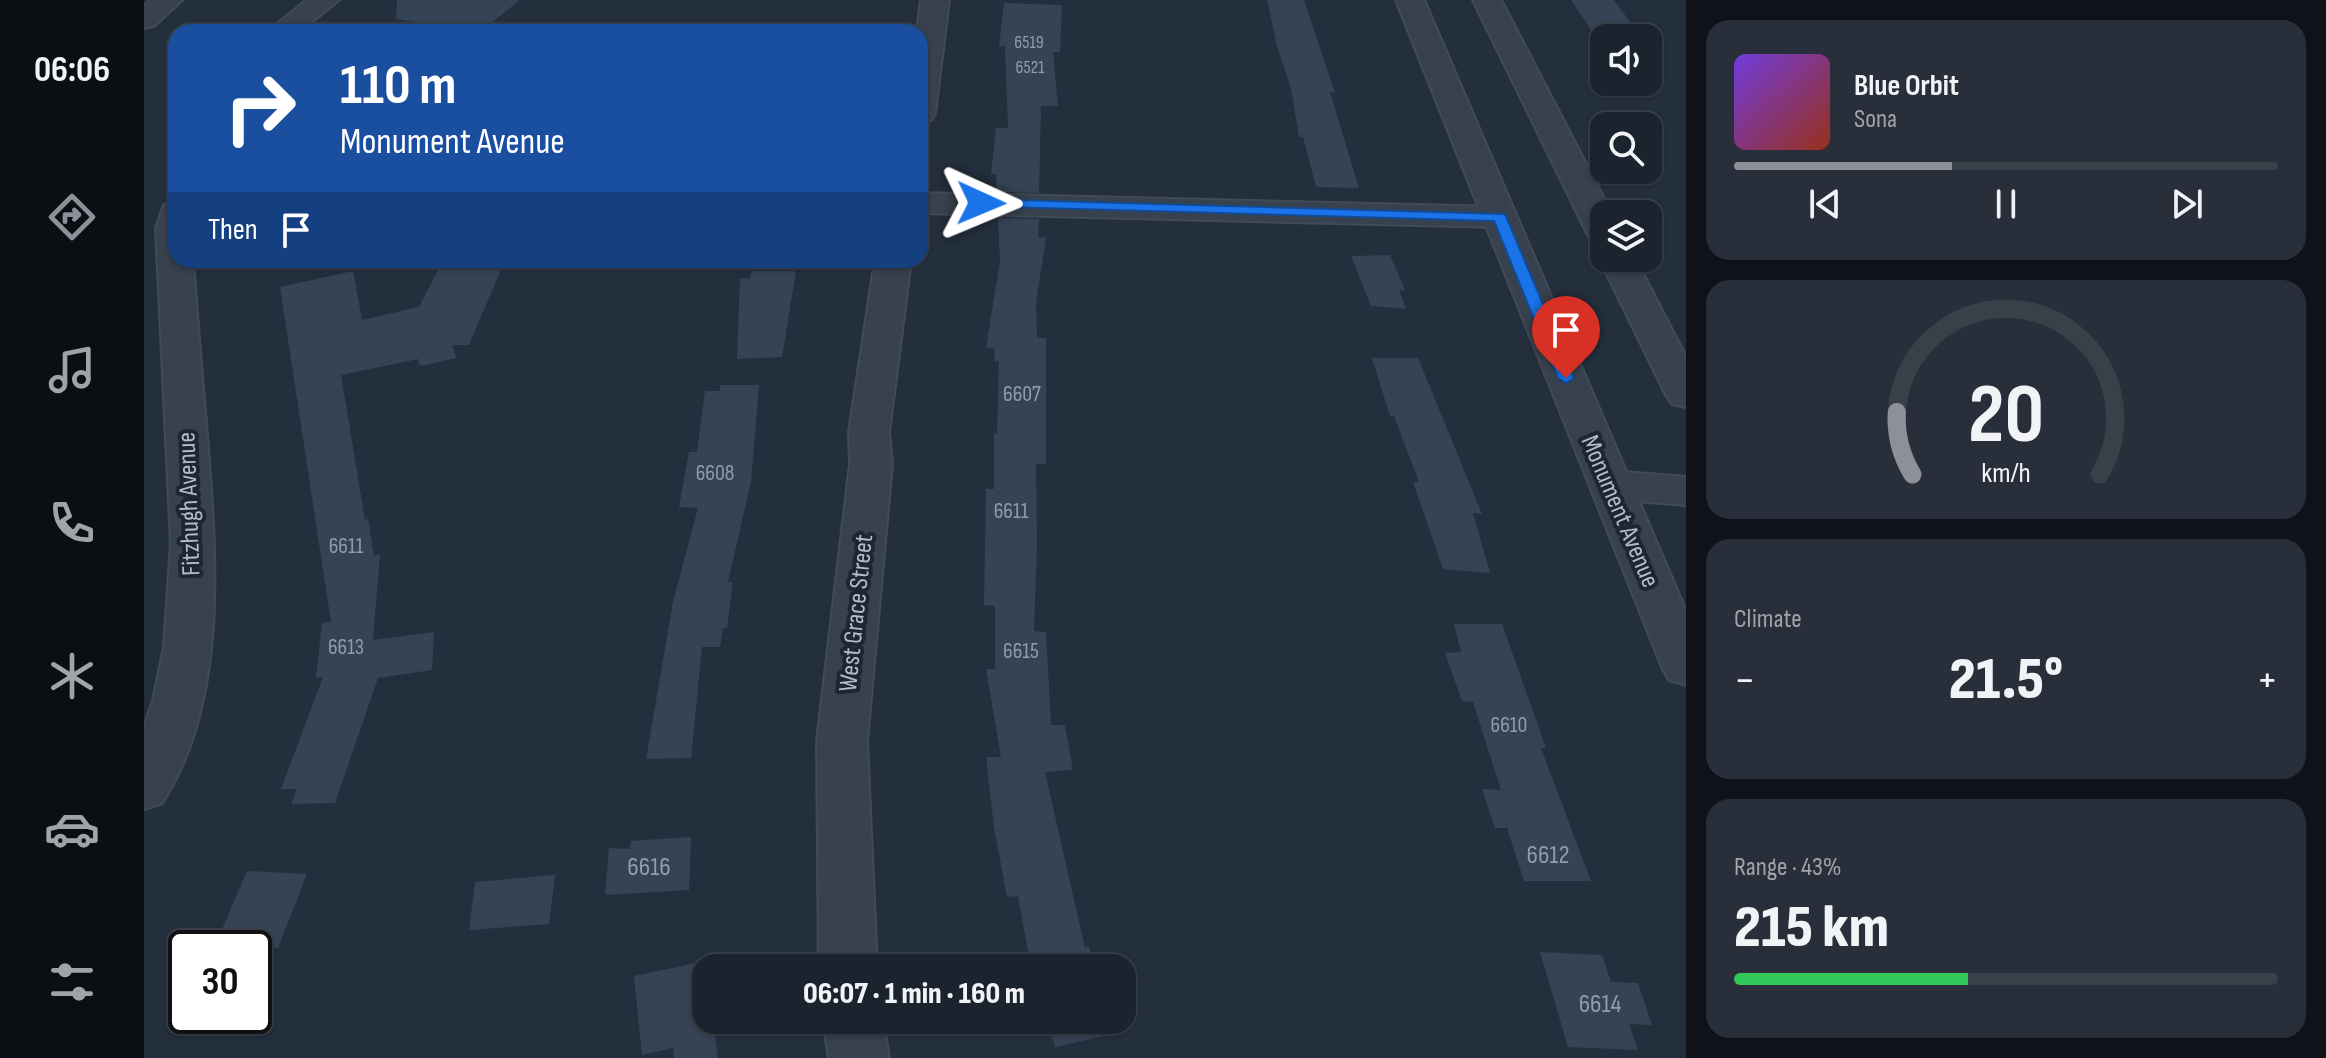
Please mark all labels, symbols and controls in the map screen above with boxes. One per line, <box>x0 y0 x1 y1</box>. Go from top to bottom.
map controls <box>1590 24 1662 272</box>
button: sound <box>1590 24 1662 96</box>
house number: 6519 <box>1014 32 1044 53</box>
text: 06:06 <box>34 49 110 92</box>
text: 110 m <box>340 53 456 120</box>
icon: right <box>208 56 312 160</box>
house number: 6521 <box>1016 57 1045 78</box>
text: Blue Orbit <box>1854 68 1959 104</box>
text: Sona <box>1854 104 1897 135</box>
button: search <box>1590 112 1662 184</box>
text: Monument Avenue <box>340 121 565 164</box>
position arrow <box>939 161 1023 245</box>
icon: previous <box>1803 182 1847 226</box>
icon: pause <box>1984 182 2028 226</box>
icon: next <box>2165 182 2209 226</box>
icon: directions <box>44 189 100 245</box>
button: layers <box>1590 200 1662 272</box>
icon: arrive <box>274 208 318 252</box>
text: Then <box>208 212 258 248</box>
pin <box>1532 296 1600 378</box>
icon: arrive <box>1544 308 1588 352</box>
icon: music <box>44 342 100 398</box>
text: 20 <box>1968 366 2044 466</box>
house number: 6607 <box>1003 381 1041 408</box>
street label: Monument Avenue <box>1574 431 1666 592</box>
street label: Fitzhugh Avenue <box>172 432 207 576</box>
text: km/h <box>1981 456 2031 491</box>
house number: 6608 <box>696 460 734 487</box>
icon: phone <box>44 495 100 551</box>
house number: 6611 <box>994 498 1029 525</box>
house number: 6611 <box>329 533 364 560</box>
street label: West Grace Street <box>833 533 880 693</box>
text: Climate <box>1734 604 1802 635</box>
house number: 6613 <box>328 634 364 661</box>
house number: 6615 <box>1003 638 1039 665</box>
text: 21.5° <box>1949 644 2063 716</box>
icon: climate <box>44 648 100 704</box>
text: − <box>1734 654 1756 707</box>
text: + <box>2256 654 2278 707</box>
house number: 6610 <box>1491 712 1527 739</box>
icon: car <box>44 801 100 857</box>
house number: 6612 <box>1527 840 1569 871</box>
house number: 6616 <box>627 852 671 883</box>
text: Range · 43% <box>1734 852 1842 883</box>
text: 215 km <box>1734 892 1889 964</box>
speed limit sign: 30 <box>168 930 272 1034</box>
icon: filters <box>44 954 100 1010</box>
text: 06:07 · 1 min · 160 m <box>803 976 1025 1012</box>
house number: 6614 <box>1579 989 1622 1020</box>

